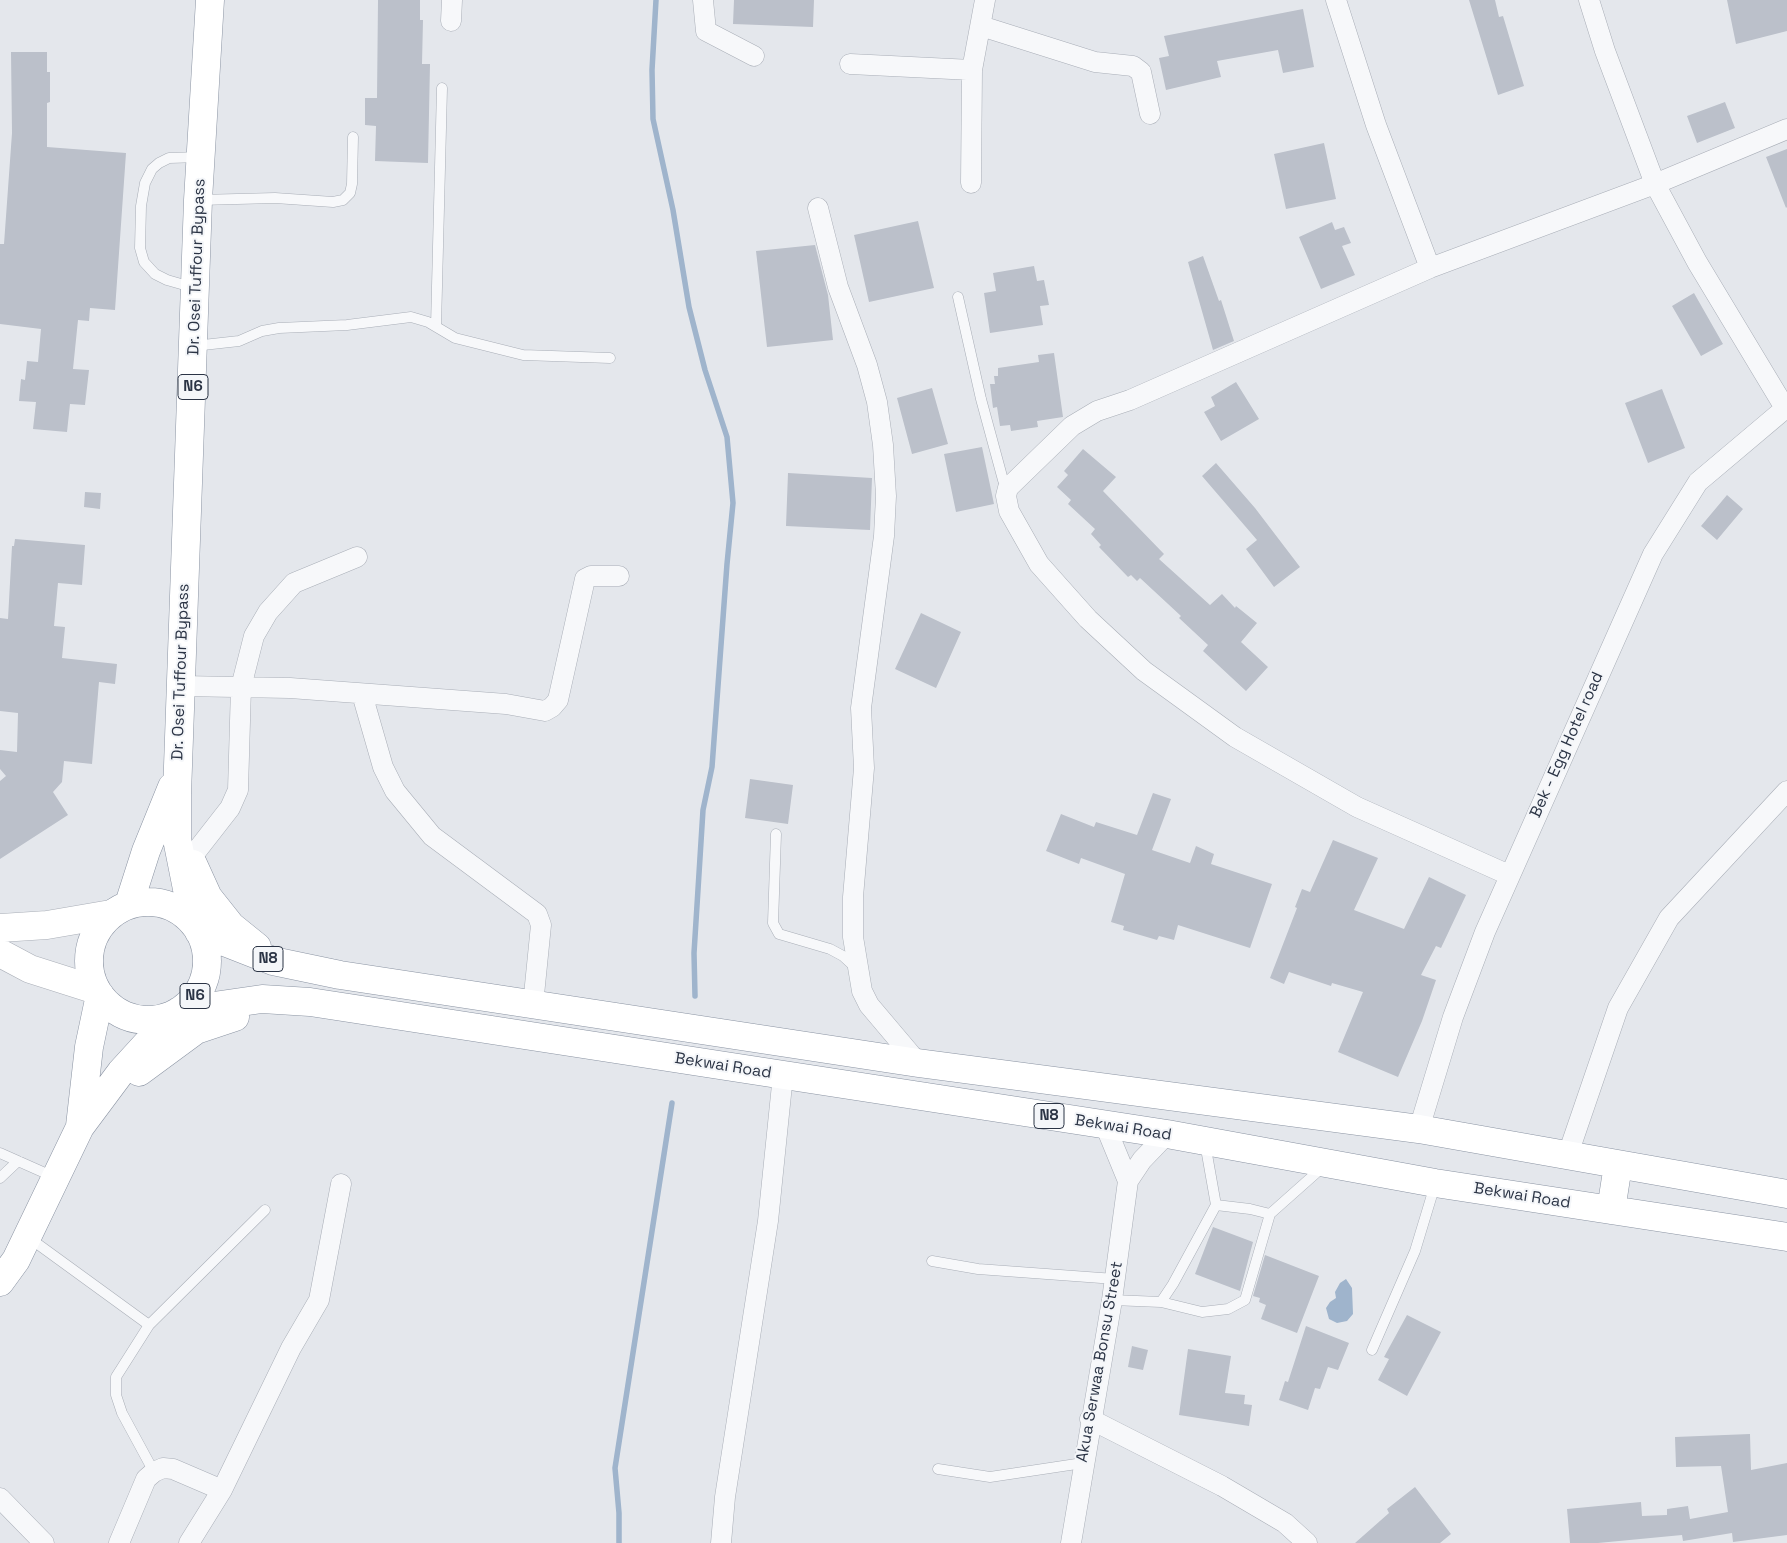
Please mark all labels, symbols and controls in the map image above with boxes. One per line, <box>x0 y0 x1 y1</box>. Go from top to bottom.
street label: Dr. Osei Tuffour Bypass <box>184 178 210 356</box>
road number: N6 <box>178 374 208 400</box>
street label: Dr. Osei Tuffour Bypass <box>168 583 194 761</box>
street label: Bek - Egg Hotel road <box>1526 669 1608 821</box>
road number: N8 <box>253 946 283 972</box>
road number: N6 <box>180 984 210 1008</box>
street label: Bekwai Road <box>673 1049 773 1083</box>
road number: N8 <box>1034 1104 1064 1128</box>
street label: Bekwai Road <box>1073 1111 1173 1145</box>
street label: Bekwai Road <box>1472 1179 1572 1213</box>
street label: Akua Serwaa Bonsu Street <box>1073 1260 1127 1464</box>

